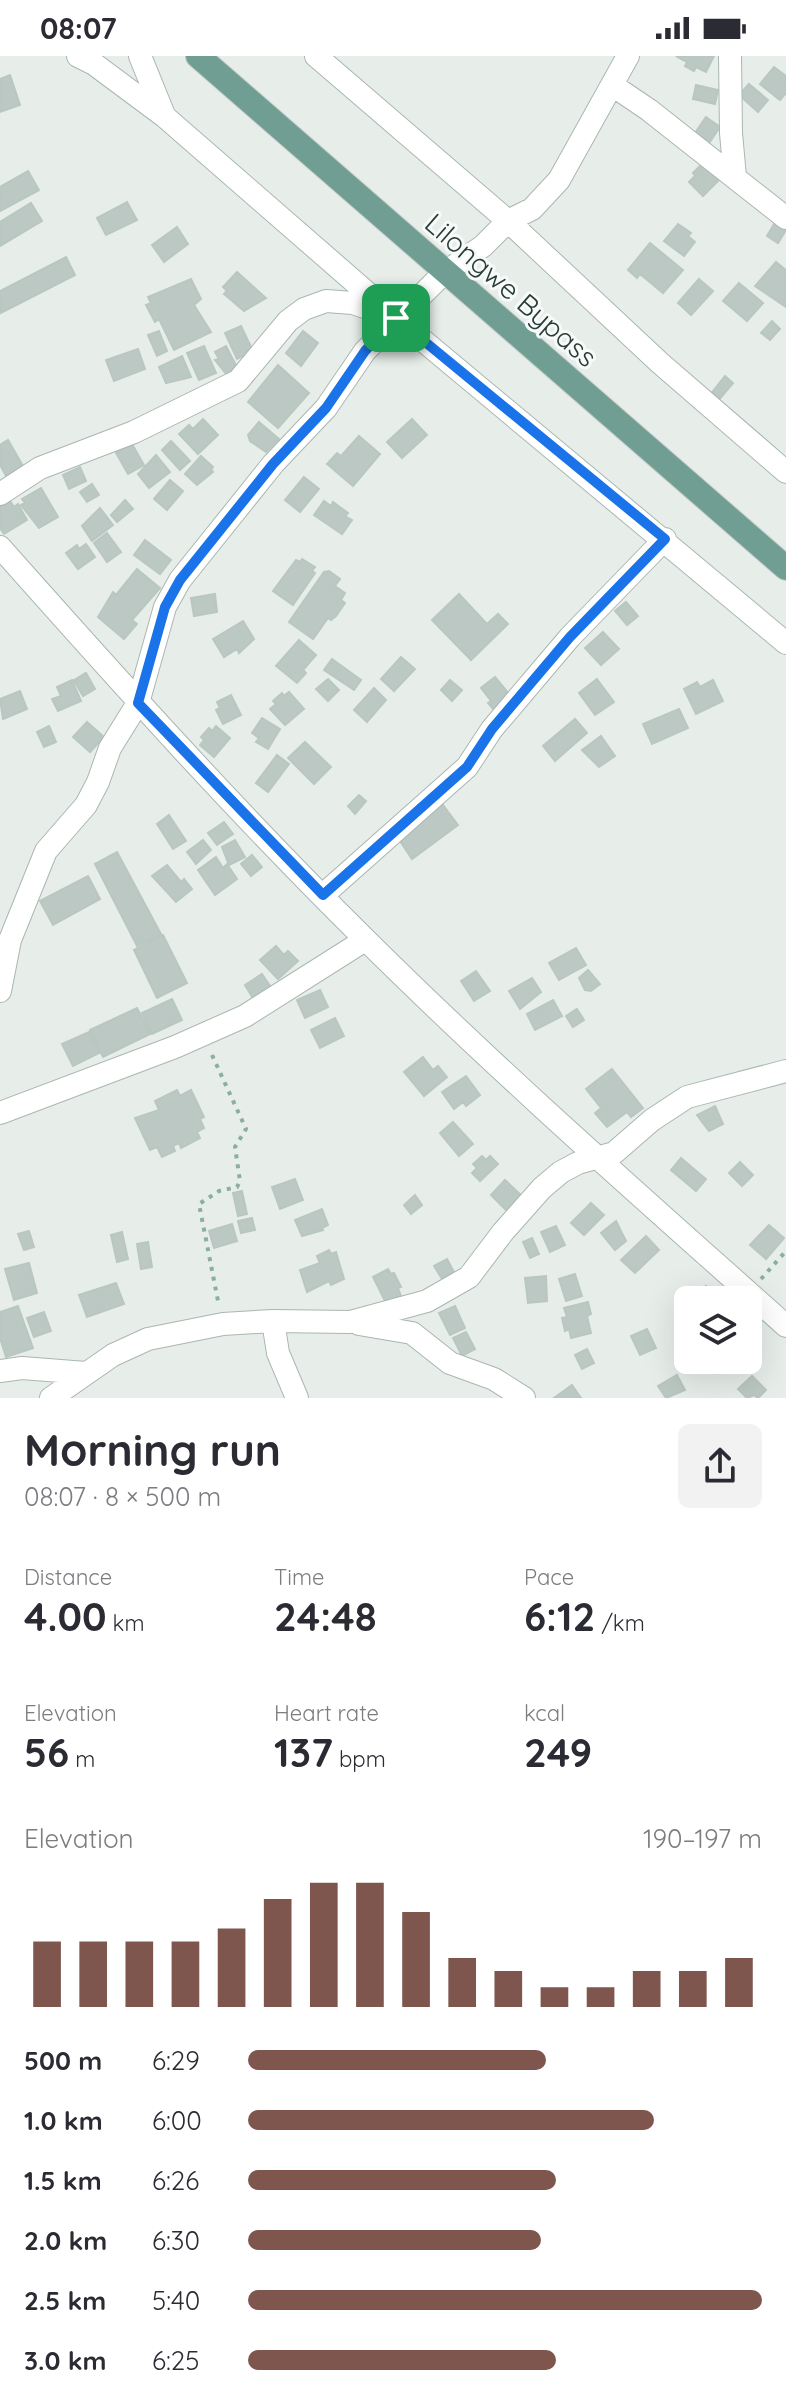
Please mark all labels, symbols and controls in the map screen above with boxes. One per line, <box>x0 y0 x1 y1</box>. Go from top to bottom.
text: 08:07 <box>40 9 117 47</box>
street label: Lilongwe Bypass <box>418 205 605 374</box>
pin <box>362 284 430 352</box>
icon: arrive <box>374 296 418 340</box>
map controls <box>674 1286 762 1374</box>
button: layers <box>674 1286 762 1374</box>
text: Morning run <box>24 1422 281 1477</box>
button: share <box>678 1424 762 1508</box>
text: 08:07 · 8 × 500 m <box>24 1480 221 1513</box>
text: Distance <box>24 1563 112 1591</box>
text: Time <box>274 1563 325 1591</box>
text: Pace <box>524 1563 574 1591</box>
text: 4.00 <box>24 1591 107 1641</box>
text: 24:48 <box>274 1591 377 1641</box>
text: 6:12 <box>524 1591 595 1641</box>
text: km <box>107 1609 144 1637</box>
text: /km <box>595 1609 645 1637</box>
text: Elevation <box>24 1699 117 1727</box>
text: Heart rate <box>274 1699 379 1727</box>
text: kcal <box>524 1699 565 1727</box>
text: 56 <box>24 1727 69 1777</box>
text: 137 <box>274 1727 333 1777</box>
text: 249 <box>524 1727 592 1777</box>
text: m <box>69 1745 95 1773</box>
text: bpm <box>333 1745 386 1773</box>
text: Elevation <box>24 1822 134 1855</box>
text: 190–197 m <box>643 1822 762 1855</box>
text: 500 m <box>24 2044 102 2077</box>
text: 6:29 <box>152 2044 200 2077</box>
text: 1.0 km <box>24 2104 103 2137</box>
text: 6:00 <box>152 2104 202 2137</box>
text: 1.5 km <box>24 2164 102 2197</box>
text: 6:26 <box>152 2164 199 2197</box>
text: 2.0 km <box>24 2224 107 2257</box>
text: 6:30 <box>152 2224 200 2257</box>
text: 2.5 km <box>24 2284 106 2317</box>
text: 5:40 <box>152 2284 200 2317</box>
text: 3.0 km <box>24 2344 106 2377</box>
text: 6:25 <box>152 2344 199 2377</box>

